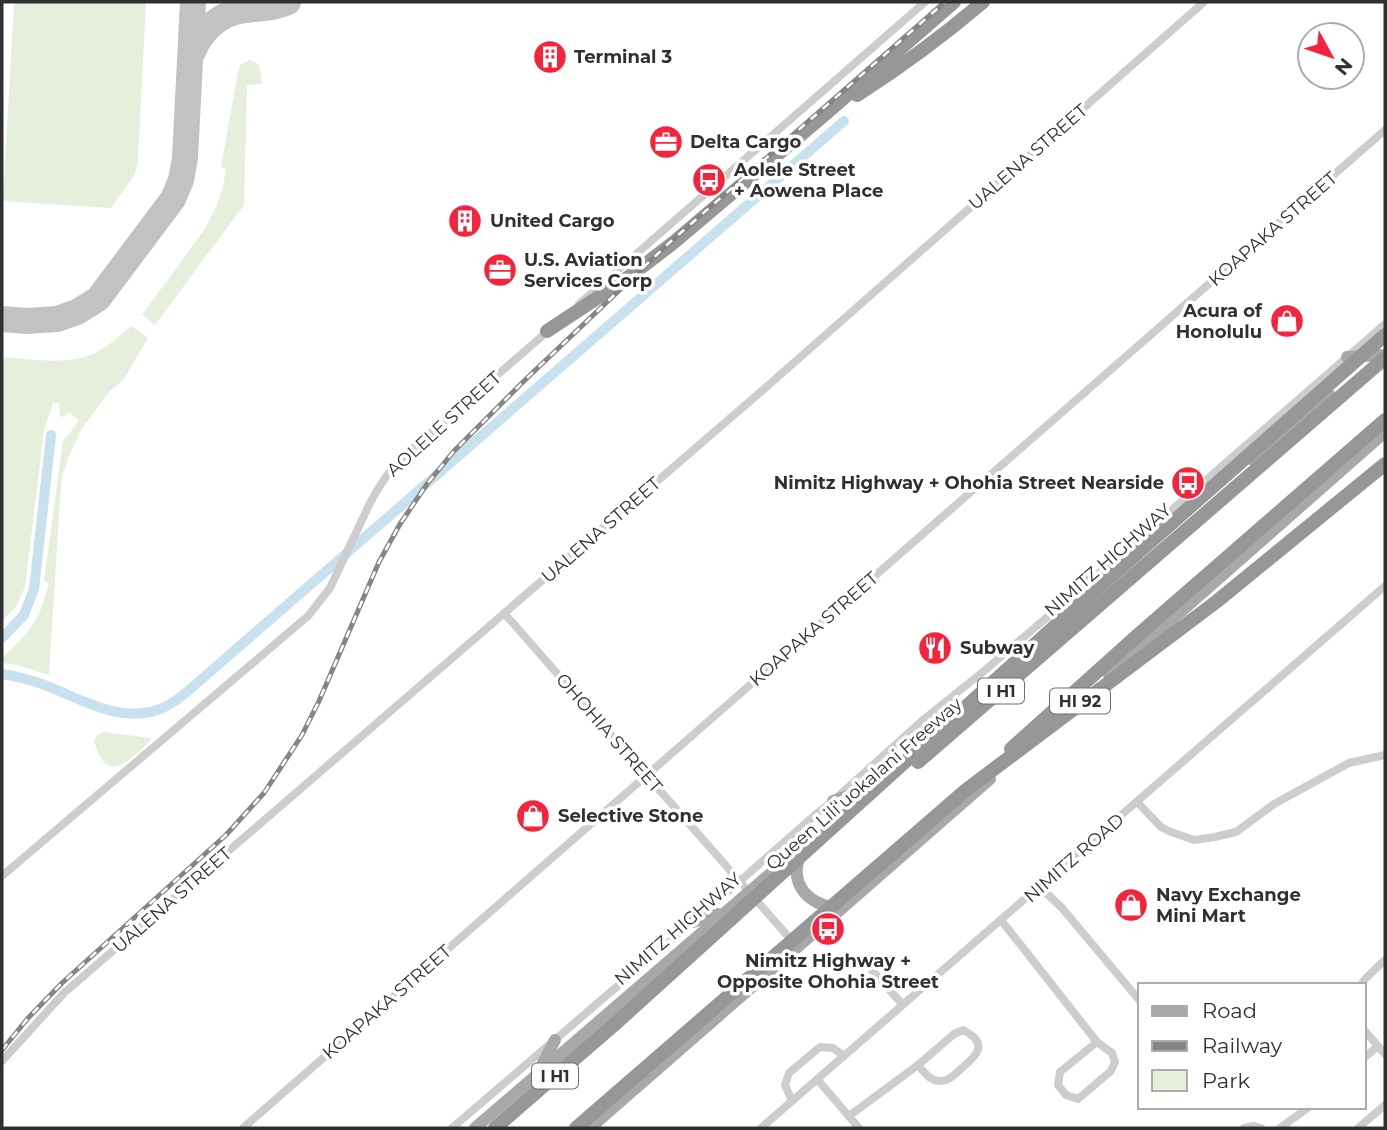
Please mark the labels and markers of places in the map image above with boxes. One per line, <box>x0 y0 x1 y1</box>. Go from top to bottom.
building icon: Terminal 3 <box>531 38 569 76</box>
place label: Terminal 3 <box>574 46 673 68</box>
office icon: Delta Cargo <box>647 123 685 161</box>
place label: Delta Cargo <box>690 131 802 153</box>
place label: Aolele Street + Aowena Place <box>733 159 883 202</box>
bus stop icon: Aolele Street + Aowena Place <box>690 161 728 199</box>
building icon: United Cargo <box>446 202 484 240</box>
place label: United Cargo <box>490 210 615 232</box>
place label: U.S. Aviation Services Corp <box>524 249 652 292</box>
office icon: U.S. Aviation Services Corp <box>481 251 519 289</box>
place label: Acura of Honolulu <box>1176 300 1263 343</box>
shop icon: Acura of Honolulu <box>1268 302 1306 340</box>
bus stop icon: Nimitz Highway + Ohohia Street Nearside <box>1169 464 1207 502</box>
place label: Nimitz Highway + Ohohia Street Nearside <box>774 472 1164 494</box>
restaurant icon: Subway <box>916 629 954 667</box>
place label: Subway <box>960 637 1034 659</box>
shop icon: Selective Stone <box>514 797 552 835</box>
place label: Selective Stone <box>558 805 703 827</box>
place label: Navy Exchange Mini Mart <box>1156 884 1301 927</box>
shop icon: Navy Exchange Mini Mart <box>1112 886 1150 924</box>
bus stop icon: Nimitz Highway + Opposite Ohohia Street <box>809 910 847 948</box>
place label: Nimitz Highway + Opposite Ohohia Street <box>717 950 939 993</box>

